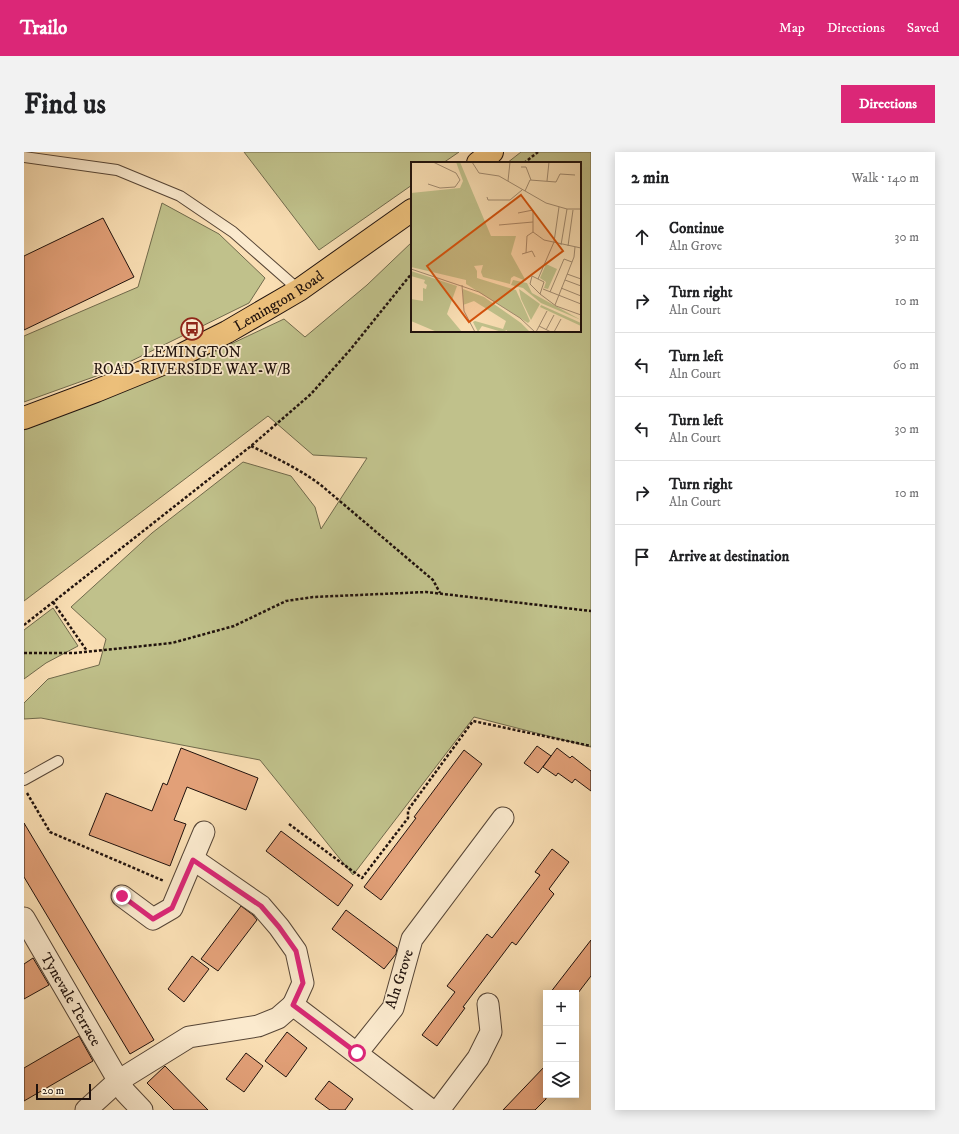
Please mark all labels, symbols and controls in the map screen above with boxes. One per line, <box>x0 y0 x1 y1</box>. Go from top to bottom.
text: Trailo <box>20 17 67 40</box>
text: Map <box>779 19 805 37</box>
text: Directions <box>827 19 885 37</box>
text: Saved <box>907 19 939 37</box>
button: Directions <box>841 85 935 123</box>
text: Find us <box>24 87 106 122</box>
inset map <box>411 162 581 332</box>
text: 2 min <box>631 167 669 189</box>
text: Walk · 140 m <box>851 170 919 186</box>
text: Continue <box>669 219 724 238</box>
icon: ahead <box>631 226 653 248</box>
text: 30 m <box>895 229 919 245</box>
text: Aln Grove <box>669 238 722 254</box>
street label: Lemington Road <box>231 266 328 336</box>
text: Turn right <box>669 283 732 302</box>
icon: right <box>631 290 653 312</box>
text: 10 m <box>895 293 919 309</box>
text: Aln Court <box>669 302 721 318</box>
bus stop icon: LEMINGTON ROAD-RIVERSIDE WAY-W/B <box>179 316 205 342</box>
place label: LEMINGTON ROAD-RIVERSIDE WAY-W/B <box>93 343 291 379</box>
text: Turn left <box>669 347 723 366</box>
icon: left <box>631 354 653 376</box>
text: 60 m <box>893 357 919 373</box>
text: Aln Court <box>669 366 721 382</box>
text: Turn left <box>669 411 723 430</box>
icon: left <box>631 418 653 440</box>
text: 30 m <box>895 421 919 437</box>
text: Aln Court <box>669 430 721 446</box>
text: Turn right <box>669 475 732 494</box>
icon: right <box>631 482 653 504</box>
text: 10 m <box>895 485 919 501</box>
text: Aln Court <box>669 494 721 510</box>
icon: arrive <box>631 546 653 568</box>
text: Arrive at destination <box>669 547 789 566</box>
route end <box>113 887 131 905</box>
street label: Aln Grove <box>381 947 418 1011</box>
street label: Tynevale Terrace <box>36 949 105 1050</box>
map controls <box>543 990 579 1098</box>
button: + <box>543 990 579 1026</box>
button: − <box>543 1026 579 1062</box>
route start <box>348 1044 366 1062</box>
button: layers <box>543 1062 579 1098</box>
scale bar <box>36 1082 91 1101</box>
text: 20 m <box>42 1084 64 1098</box>

